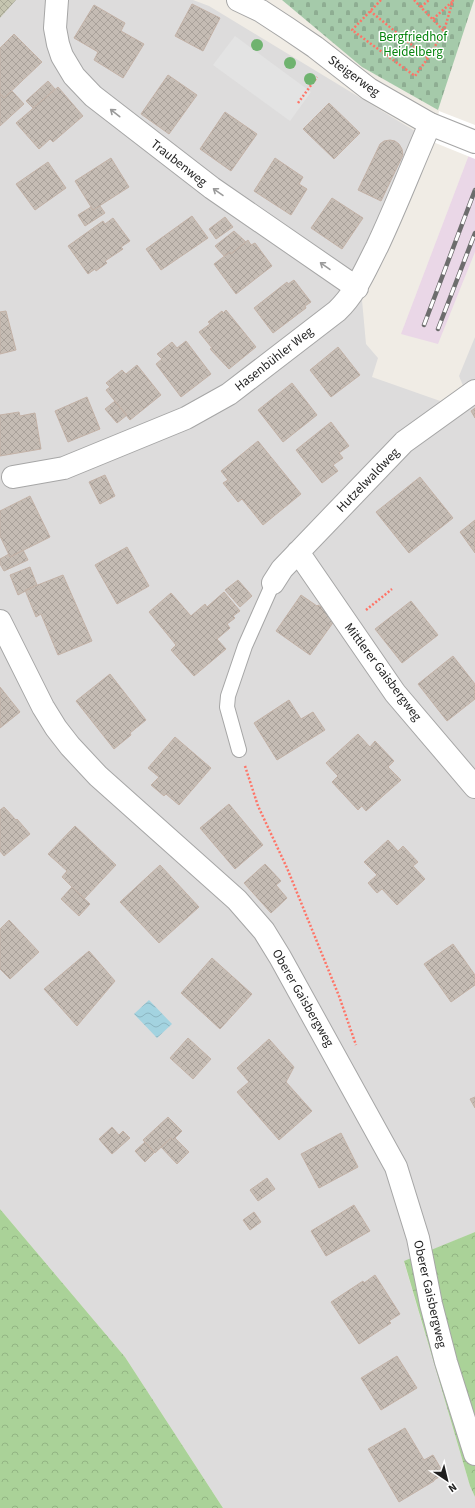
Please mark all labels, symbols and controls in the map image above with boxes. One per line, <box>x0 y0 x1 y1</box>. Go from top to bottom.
park label: Bergfriedhof Heidelberg <box>379 28 448 61</box>
street label: Steigerweg <box>324 51 384 101</box>
one-way arrow <box>109 109 120 117</box>
street label: Traubenweg <box>147 135 211 191</box>
one-way arrow <box>213 188 224 196</box>
one-way arrow <box>320 262 331 270</box>
street label: Hasenbühler Weg <box>231 322 317 395</box>
street label: Hutzelwaldweg <box>332 443 404 516</box>
street label: Mittlerer Gaisbergweg <box>340 619 426 725</box>
street label: Oberer Gaisbergweg <box>268 946 339 1051</box>
street label: Oberer Gaisbergweg <box>409 1238 451 1350</box>
north arrow <box>427 1460 467 1500</box>
text: N <box>445 1480 460 1496</box>

